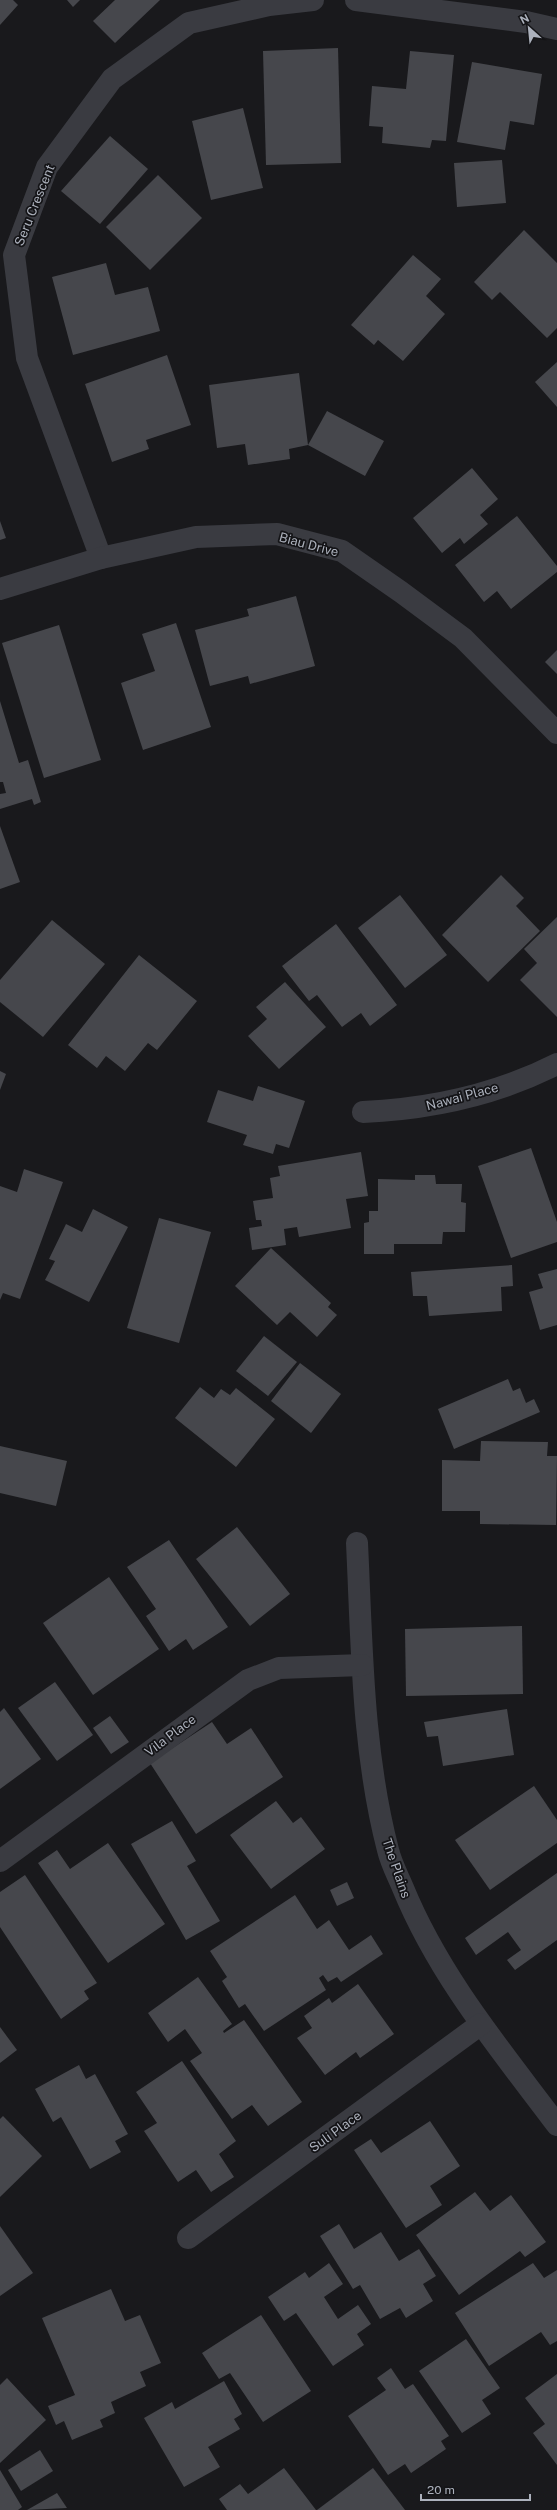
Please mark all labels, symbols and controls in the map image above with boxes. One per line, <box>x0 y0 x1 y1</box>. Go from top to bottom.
north arrow <box>509 8 549 48</box>
text: N <box>518 12 531 26</box>
street label: Seru Crescent <box>11 162 58 248</box>
street label: Biau Drive <box>277 529 340 560</box>
street label: Nawai Place <box>424 1080 500 1113</box>
street label: Vila Place <box>142 1711 199 1759</box>
street label: The Plains <box>379 1836 414 1900</box>
street label: Suli Place <box>306 2108 364 2155</box>
scale bar <box>421 2476 530 2502</box>
text: 20 m <box>427 2483 455 2497</box>

